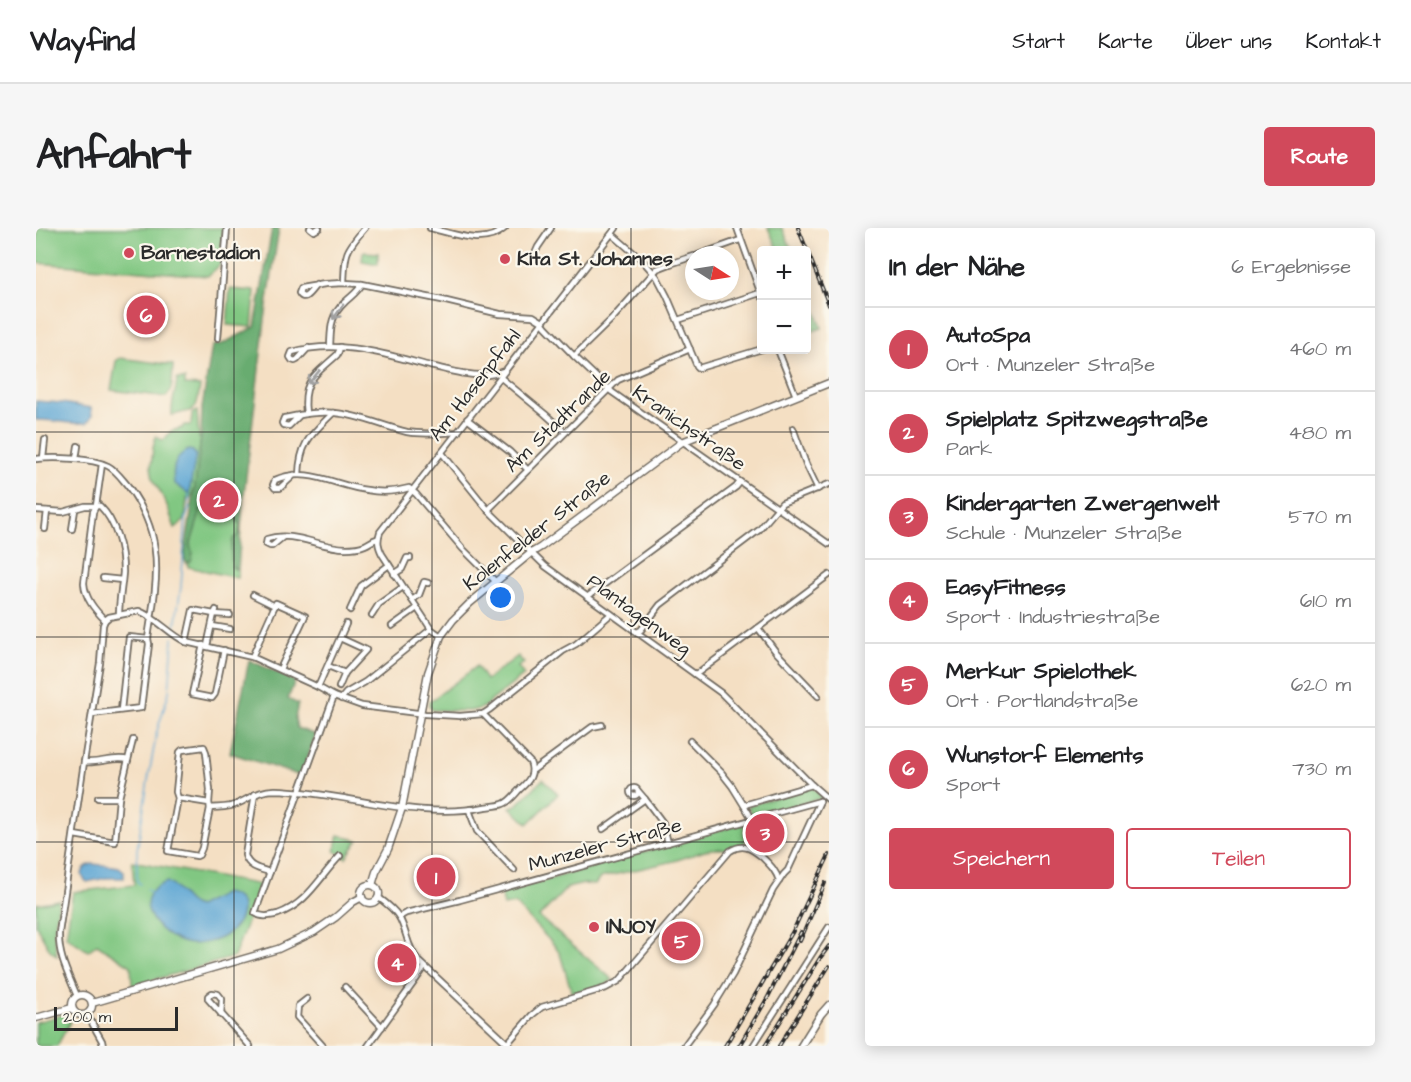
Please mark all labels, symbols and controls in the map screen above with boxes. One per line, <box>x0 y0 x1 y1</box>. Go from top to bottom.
text: Wayfind <box>30 22 135 61</box>
text: Start <box>1012 27 1065 56</box>
text: Karte <box>1098 27 1153 56</box>
text: Über uns <box>1186 27 1272 56</box>
text: Kontakt <box>1305 27 1381 56</box>
text: Anfahrt <box>36 127 191 185</box>
button: Route <box>1264 127 1375 186</box>
place label: Barnestadion <box>141 239 260 267</box>
place label: Kita St. Johannes <box>517 245 673 273</box>
marker: Barnestadion <box>122 246 136 260</box>
north arrow <box>685 246 739 300</box>
map controls <box>757 246 811 354</box>
button: + <box>757 246 811 300</box>
text: In der Nähe <box>889 249 1025 285</box>
marker: Kita St. Johannes <box>498 252 512 266</box>
text: 6 Ergebnisse <box>1231 253 1351 281</box>
pin: 6 <box>126 292 166 338</box>
button: − <box>757 300 811 354</box>
one-way arrow <box>332 303 344 319</box>
text: AutoSpa <box>946 320 1030 351</box>
street label: Am Hasenpfahl <box>422 323 528 447</box>
text: 1 <box>907 335 910 363</box>
text: 460 m <box>1289 335 1351 363</box>
text: Ort · Munzeler Straße <box>946 351 1155 379</box>
street label: Am Stadtrande <box>499 363 618 479</box>
one-way arrow <box>308 369 321 385</box>
street label: Kranichstraße <box>626 378 752 478</box>
text: Spielplatz Spitzwegstraße <box>946 404 1208 435</box>
text: 2 <box>903 419 914 447</box>
text: 480 m <box>1288 419 1351 447</box>
text: Park <box>946 435 992 463</box>
street label: Kolenfelder Straße <box>457 464 617 598</box>
pin: 2 <box>200 478 238 522</box>
text: Kindergarten Zwergenwelt <box>946 488 1220 519</box>
text: 3 <box>903 503 914 531</box>
text: 570 m <box>1288 503 1351 531</box>
text: Schule · Munzeler Straße <box>946 519 1182 547</box>
street label: Plantagenweg <box>581 568 697 663</box>
text: EasyFitness <box>946 572 1066 603</box>
your location <box>486 583 515 612</box>
text: 4 <box>902 587 915 615</box>
text: 610 m <box>1300 587 1351 615</box>
text: Sport · Industriestraße <box>946 603 1160 631</box>
text: Merkur Spielothek <box>946 656 1137 687</box>
text: 5 <box>901 671 916 699</box>
text: 620 m <box>1291 671 1351 699</box>
text: Ort · Portlandstraße <box>946 687 1138 715</box>
text: Wunstorf Elements <box>946 740 1144 771</box>
text: 6 <box>902 755 915 783</box>
text: 730 m <box>1292 755 1351 783</box>
text: Sport <box>946 771 1000 799</box>
pin: 3 <box>746 810 784 856</box>
street label: Munzeler Straße <box>525 811 685 879</box>
button: Speichern <box>889 828 1114 889</box>
button: Teilen <box>1126 828 1351 889</box>
pin: 1 <box>416 854 456 900</box>
place label: INJOY <box>606 913 657 941</box>
pin: 5 <box>662 918 700 964</box>
marker: INJOY <box>587 920 601 934</box>
pin: 4 <box>378 940 416 986</box>
scale bar <box>54 1004 178 1032</box>
text: 200 m <box>63 1006 111 1028</box>

